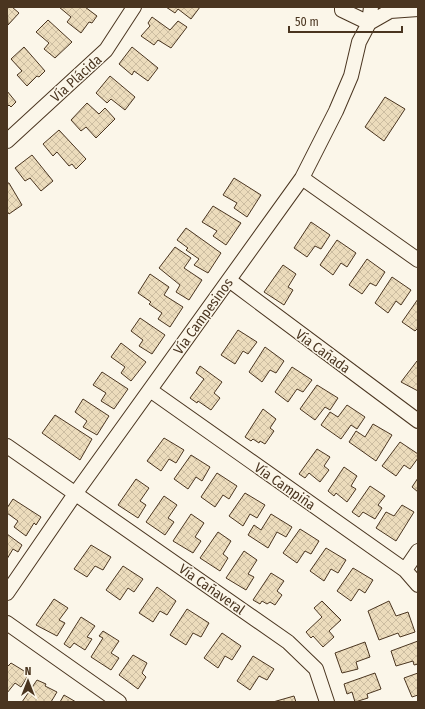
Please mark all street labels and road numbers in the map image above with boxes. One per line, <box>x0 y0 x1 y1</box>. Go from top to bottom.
street label: Vía Plácida <box>47 51 105 106</box>
street label: Vía Campesinos <box>170 275 237 358</box>
street label: Vía Cañada <box>292 326 353 377</box>
street label: Vía Campiña <box>251 459 319 514</box>
street label: Vía Cañaveral <box>175 560 248 619</box>

